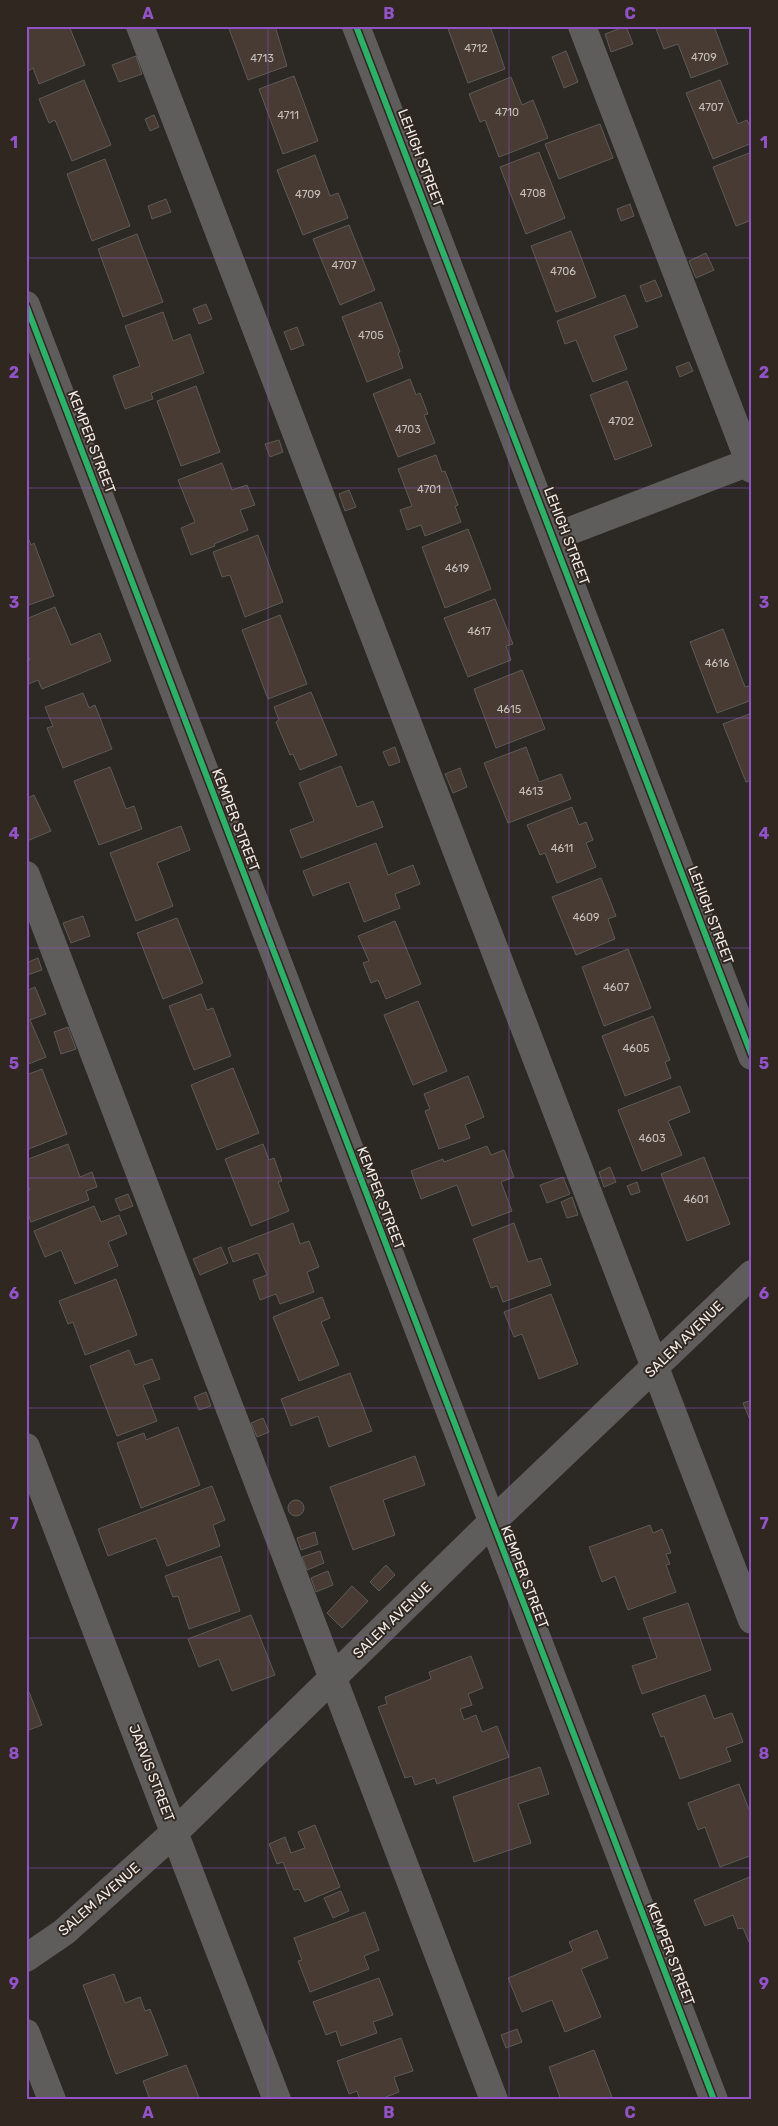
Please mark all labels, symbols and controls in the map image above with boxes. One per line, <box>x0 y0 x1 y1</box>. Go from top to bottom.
text: A <box>142 4 154 23</box>
text: B <box>383 4 395 23</box>
text: C <box>624 4 636 23</box>
house number: 4712 <box>464 42 488 55</box>
house number: 4709 <box>691 51 717 64</box>
house number: 4713 <box>250 52 274 65</box>
house number: 4707 <box>699 101 724 114</box>
house number: 4710 <box>495 106 519 119</box>
street label: LEHIGH STREET <box>394 107 447 210</box>
house number: 4711 <box>277 109 299 122</box>
text: 1 <box>10 133 18 152</box>
text: 1 <box>760 133 768 152</box>
house number: 4708 <box>520 187 546 200</box>
house number: 4709 <box>295 188 321 201</box>
house number: 4707 <box>332 259 357 272</box>
house number: 4706 <box>550 265 576 278</box>
house number: 4705 <box>358 329 384 342</box>
text: 2 <box>9 363 19 382</box>
text: 2 <box>759 363 769 382</box>
street label: KEMPER STREET <box>64 388 119 496</box>
house number: 4702 <box>608 415 634 428</box>
house number: 4703 <box>395 423 421 436</box>
house number: 4701 <box>417 483 441 496</box>
street label: LEHIGH STREET <box>540 485 593 588</box>
house number: 4619 <box>445 562 469 575</box>
text: 3 <box>9 593 19 612</box>
text: 3 <box>759 593 769 612</box>
house number: 4617 <box>467 625 491 638</box>
house number: 4616 <box>705 657 730 670</box>
house number: 4615 <box>497 703 522 716</box>
street label: KEMPER STREET <box>208 766 263 874</box>
house number: 4613 <box>519 785 544 798</box>
text: 4 <box>9 824 20 843</box>
text: 4 <box>759 824 770 843</box>
house number: 4611 <box>551 842 573 855</box>
street label: LEHIGH STREET <box>684 864 737 967</box>
house number: 4609 <box>573 911 599 924</box>
house number: 4607 <box>603 981 629 994</box>
house number: 4605 <box>623 1042 650 1055</box>
text: 5 <box>9 1054 19 1073</box>
text: 5 <box>759 1054 769 1073</box>
house number: 4603 <box>638 1132 666 1145</box>
street label: KEMPER STREET <box>353 1144 408 1252</box>
house number: 4601 <box>683 1193 709 1206</box>
text: 6 <box>9 1284 19 1303</box>
text: 6 <box>759 1284 769 1303</box>
street label: SALEM AVENUE <box>641 1298 727 1381</box>
text: 7 <box>9 1514 19 1533</box>
text: 7 <box>759 1514 769 1533</box>
street label: KEMPER STREET <box>497 1523 552 1631</box>
street label: SALEM AVENUE <box>349 1579 435 1662</box>
street label: JARVIS STREET <box>125 1722 178 1824</box>
text: 8 <box>9 1744 20 1763</box>
text: 8 <box>759 1744 770 1763</box>
street label: SALEM AVENUE <box>55 1859 144 1940</box>
street label: KEMPER STREET <box>643 1900 698 2008</box>
text: 9 <box>9 1974 19 1993</box>
text: 9 <box>759 1974 769 1993</box>
text: A <box>142 2103 154 2122</box>
text: B <box>383 2103 395 2122</box>
text: C <box>624 2103 636 2122</box>

